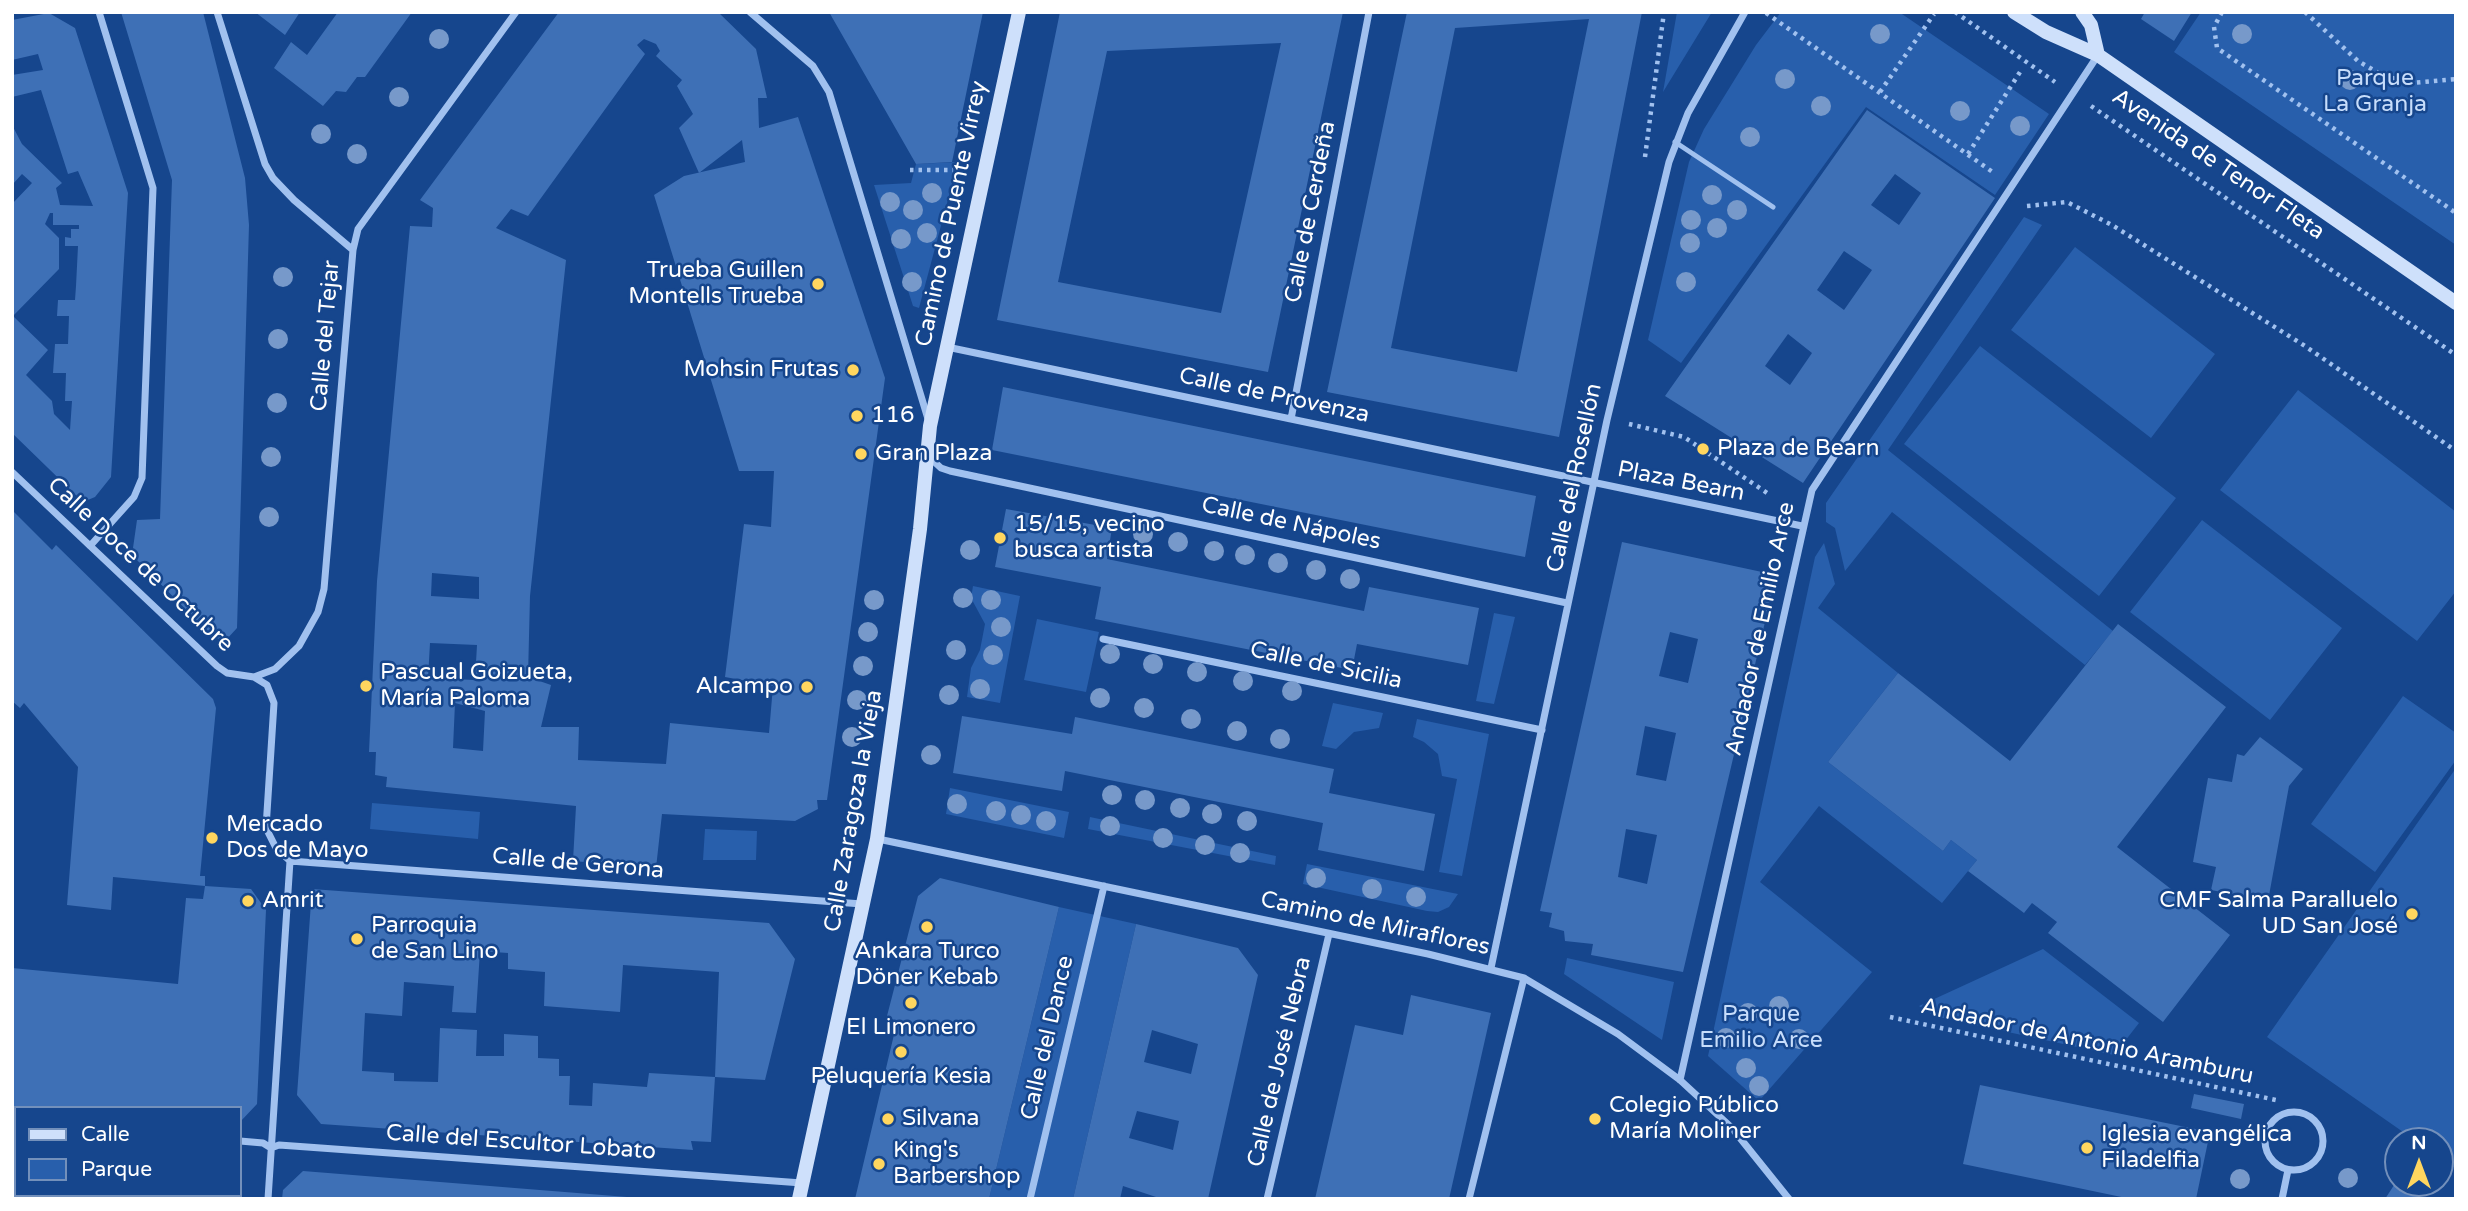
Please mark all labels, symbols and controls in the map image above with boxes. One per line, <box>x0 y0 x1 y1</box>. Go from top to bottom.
park label: Parque La Granja <box>2323 65 2427 119</box>
street label: Camino de Puente Virrey <box>910 79 994 349</box>
street label: Avenida de Tenor Fleta <box>2106 83 2330 247</box>
street label: Calle de Cerdeña <box>1280 119 1342 305</box>
place label: Trueba Guillen Montells Trueba <box>628 257 804 311</box>
street label: Calle del Tejar <box>306 259 346 413</box>
marker: Trueba Guillen Montells Trueba <box>810 276 826 292</box>
place label: Mohsin Frutas <box>683 356 839 384</box>
marker: Mohsin Frutas <box>845 362 861 378</box>
street label: Calle de Provenza <box>1176 362 1372 430</box>
street label: Calle del Rosellón <box>1541 381 1609 575</box>
place label: 116 <box>871 402 914 430</box>
marker: 116 <box>849 408 865 424</box>
place label: Plaza de Bearn <box>1717 435 1879 463</box>
place label: Gran Plaza <box>875 440 992 468</box>
marker: Plaza de Bearn <box>1695 441 1711 457</box>
marker: Gran Plaza <box>853 446 869 462</box>
street label: Plaza Bearn <box>1615 456 1747 508</box>
street label: Calle Doce de Octubre <box>41 472 239 658</box>
street label: Calle de Nápoles <box>1199 492 1383 556</box>
street label: Andador de Emilio Arce <box>1721 500 1801 758</box>
place label: 15/15, vecino busca artista <box>1014 511 1165 565</box>
marker: 15/15, vecino busca artista <box>992 530 1008 546</box>
street label: Calle de Sicilia <box>1247 636 1405 696</box>
place label: Pascual Goizueta, María Paloma <box>380 659 573 713</box>
place label: Alcampo <box>695 673 793 701</box>
marker: Pascual Goizueta, María Paloma <box>358 678 374 694</box>
marker: Alcampo <box>799 679 815 695</box>
street label: Calle Zaragoza la Vieja <box>819 688 889 934</box>
place label: Mercado Dos de Mayo <box>226 811 368 865</box>
marker: Mercado Dos de Mayo <box>204 830 220 846</box>
street label: Calle de Gerona <box>491 843 665 885</box>
street label: Camino de Miraflores <box>1258 886 1492 962</box>
place label: Amrit <box>262 887 323 915</box>
place label: CMF Salma Paralluelo UD San José <box>2159 887 2398 941</box>
marker: Amrit <box>240 893 256 909</box>
marker: CMF Salma Paralluelo UD San José <box>2404 906 2420 922</box>
place label: Parroquia de San Lino <box>371 912 499 966</box>
marker: Ankara Turco Döner Kebab <box>919 919 935 935</box>
marker: Parroquia de San Lino <box>349 931 365 947</box>
place label: Ankara Turco Döner Kebab <box>854 938 1000 992</box>
street label: Calle del Dance <box>1016 953 1080 1123</box>
street label: Calle de José Nebra <box>1242 954 1318 1170</box>
street label: Andador de Antonio Aramburu <box>1918 993 2256 1091</box>
marker: El Limonero <box>903 995 919 1011</box>
park label: Parque Emilio Arce <box>1699 1001 1823 1055</box>
place label: El Limonero <box>846 1014 976 1042</box>
marker: Peluquería Kesia <box>893 1044 909 1060</box>
place label: Peluquería Kesia <box>811 1063 991 1091</box>
place label: Colegio Público María Moliner <box>1609 1092 1779 1146</box>
place label: Silvana <box>902 1105 979 1133</box>
legend <box>14 1106 242 1197</box>
marker: Silvana <box>880 1111 896 1127</box>
marker: Colegio Público María Moliner <box>1587 1111 1603 1127</box>
street label: Calle del Escultor Lobato <box>385 1120 657 1166</box>
place label: Iglesia evangélica Filadelfia <box>2101 1121 2292 1175</box>
text: Calle <box>81 1122 130 1147</box>
north arrow <box>2384 1127 2454 1197</box>
text: N <box>2411 1132 2427 1154</box>
place label: King's Barbershop <box>893 1137 1021 1191</box>
marker: Iglesia evangélica Filadelfia <box>2079 1140 2095 1156</box>
marker: King's Barbershop <box>871 1156 887 1172</box>
text: Parque <box>81 1157 152 1182</box>

